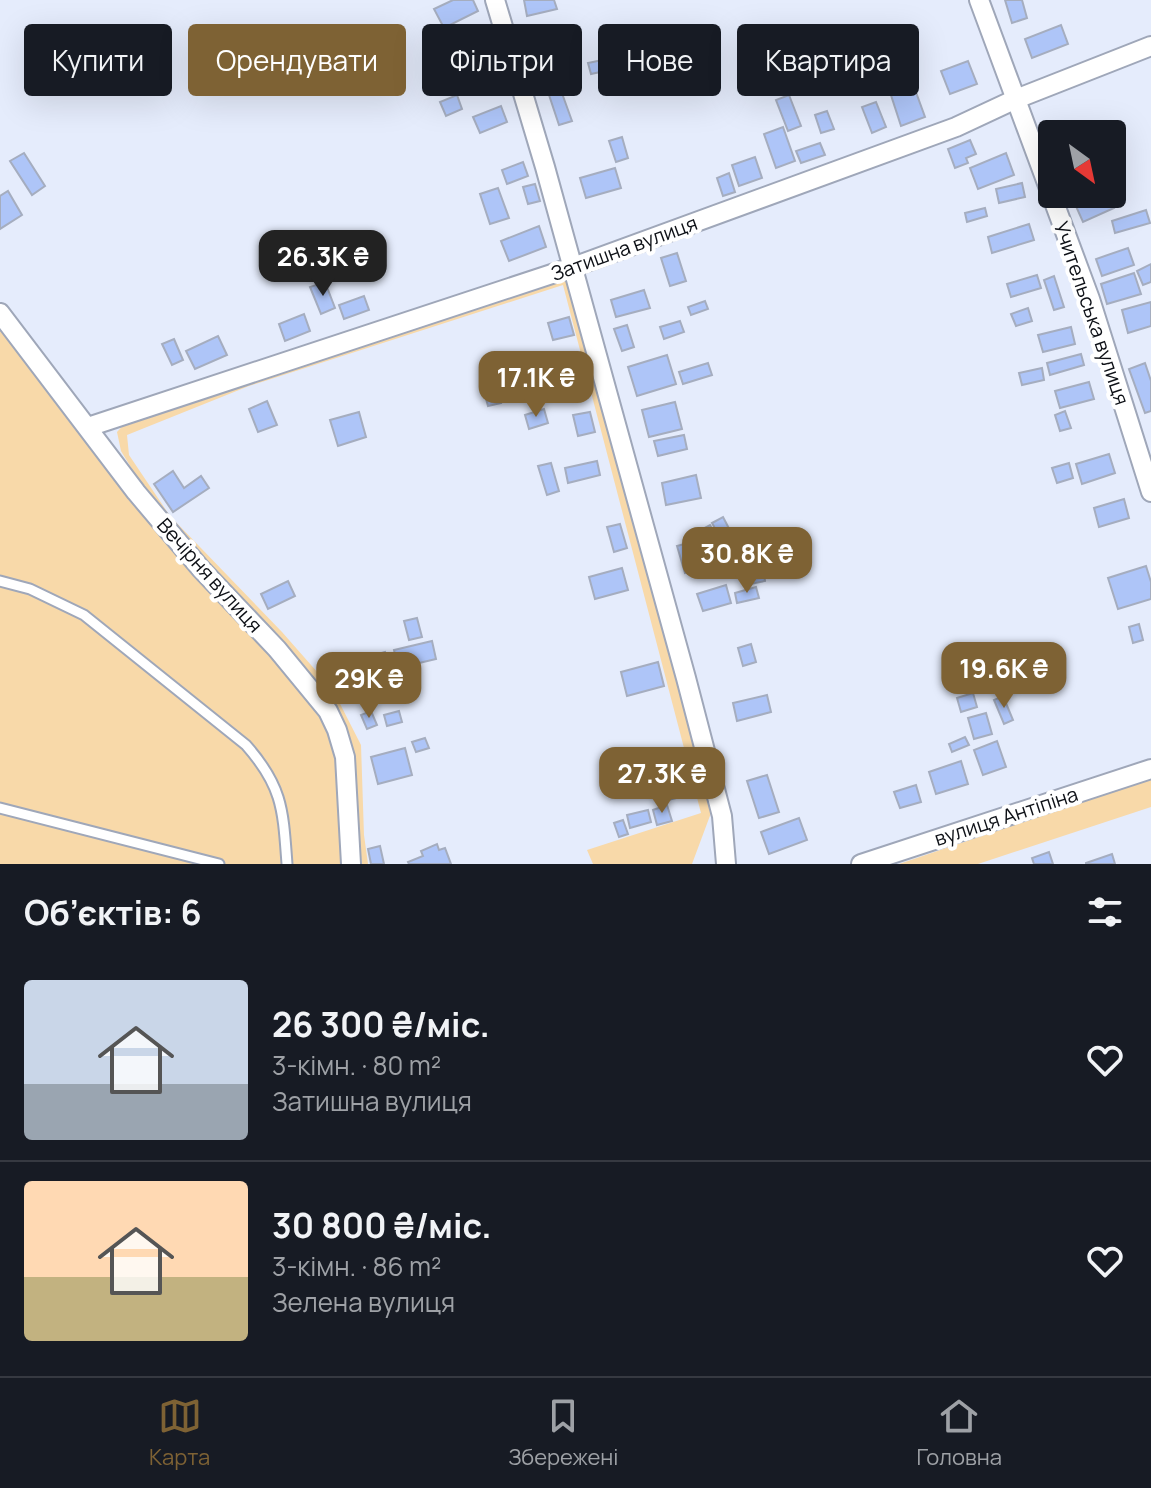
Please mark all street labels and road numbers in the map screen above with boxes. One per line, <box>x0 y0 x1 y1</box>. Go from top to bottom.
street label: Затишна вулиця <box>547 209 701 287</box>
street label: Учительська вулиця <box>1048 218 1136 408</box>
street label: Вечірня вулиця <box>151 512 269 638</box>
street label: вулиця Антіпіна <box>931 780 1081 852</box>

